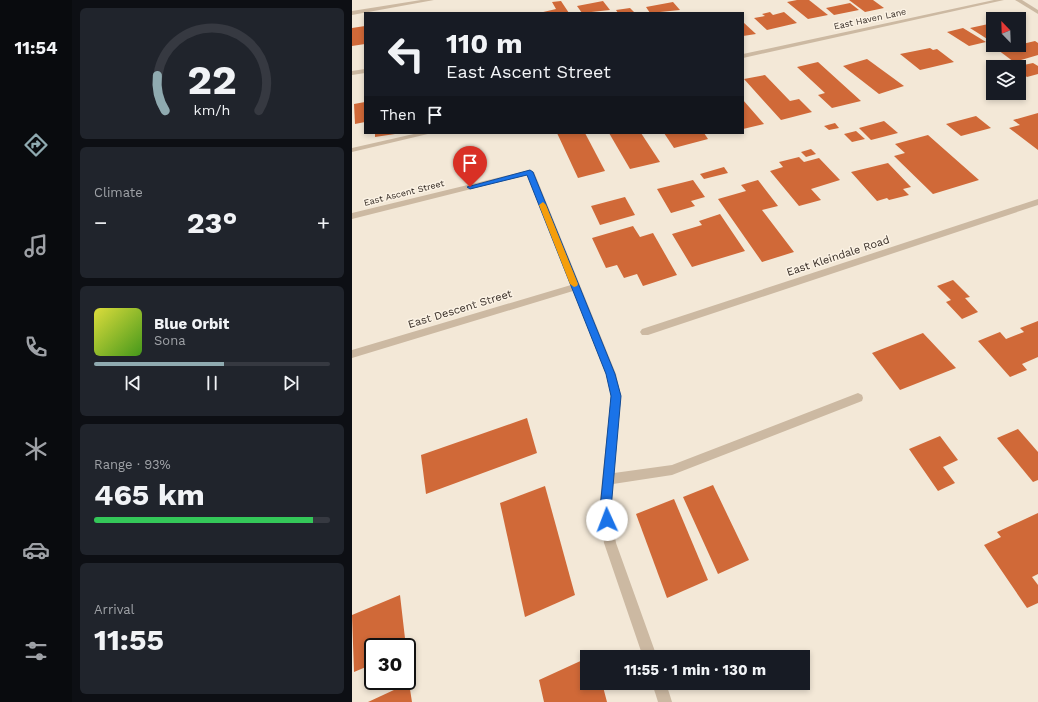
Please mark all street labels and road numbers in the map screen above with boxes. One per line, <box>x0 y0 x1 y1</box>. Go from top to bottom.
street label: East Haven Lane <box>833 6 907 32</box>
street label: East Ascent Street <box>363 178 445 208</box>
street label: East Kleindale Road <box>785 233 891 279</box>
street label: East Descent Street <box>406 287 514 331</box>

